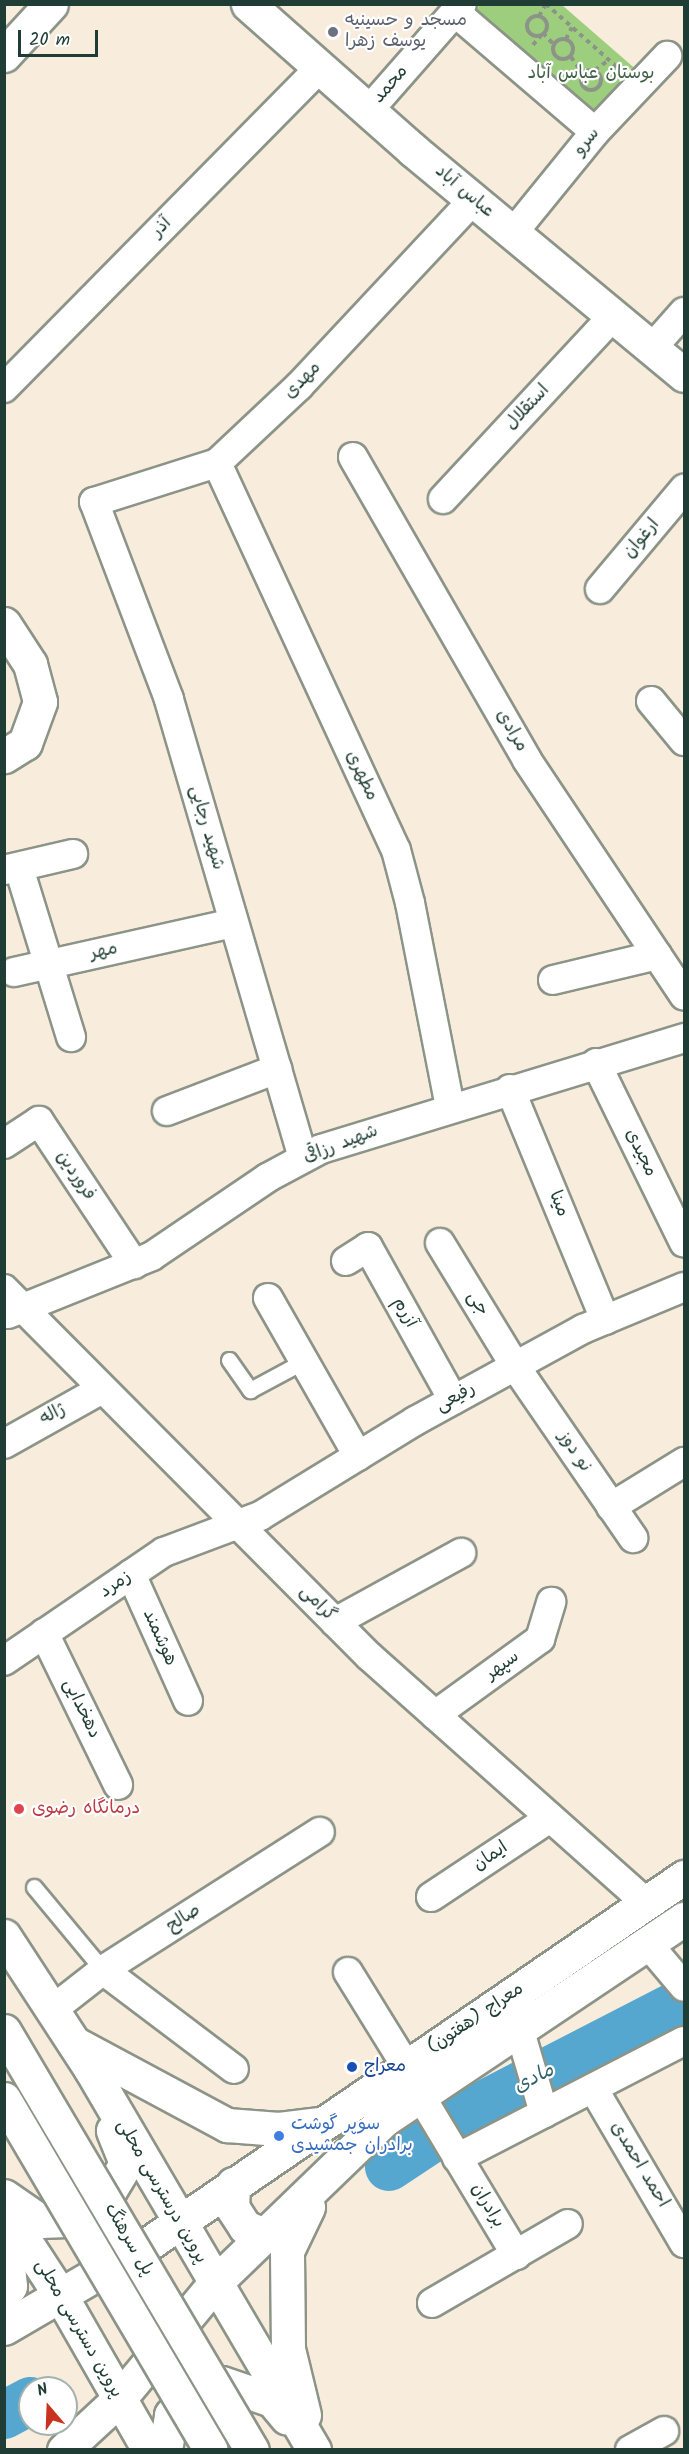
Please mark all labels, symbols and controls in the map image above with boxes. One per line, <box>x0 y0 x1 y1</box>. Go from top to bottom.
place label: مسجد و حسینیه یوسف زهرا <box>345 11 467 54</box>
scale bar <box>21 18 100 56</box>
marker: مسجد و حسینیه یوسف زهرا <box>326 25 340 39</box>
text: 20 m <box>29 26 70 55</box>
street label: محمد <box>369 62 413 108</box>
park label: بوستان عباس آباد <box>527 63 655 85</box>
street label: سرو <box>569 124 605 160</box>
street label: عباس آباد <box>430 161 498 223</box>
street label: آذر <box>147 213 177 243</box>
street label: مهدی <box>280 358 326 404</box>
street label: استقلال <box>501 380 555 436</box>
street label: ارغوان <box>619 515 665 563</box>
street label: مرادی <box>490 706 532 756</box>
street label: مطهری <box>340 748 382 804</box>
street label: شهید رجایی <box>184 783 228 873</box>
street label: مهر <box>88 939 120 965</box>
street label: شهید رزاقی <box>301 1121 381 1169</box>
street label: مجیدی <box>619 1126 661 1180</box>
street label: فروردین <box>51 1147 99 1205</box>
street label: مینا <box>543 1188 573 1220</box>
street label: جی <box>461 1288 493 1320</box>
street label: آزرم <box>387 1294 421 1332</box>
street label: رفیعی <box>432 1378 480 1418</box>
street label: ژاله <box>37 1399 69 1431</box>
street label: نو دوز <box>553 1428 595 1476</box>
street label: زمرد <box>96 1567 136 1603</box>
street label: گرامی <box>294 1581 340 1627</box>
street label: هوشمند <box>137 1606 181 1670</box>
street label: سپهر <box>482 1647 524 1685</box>
street label: دهخدایی <box>57 1676 105 1742</box>
place label: درمانگاه رضوی <box>32 1798 140 1820</box>
marker: درمانگاه رضوی <box>10 1800 28 1818</box>
street label: ایمان <box>470 1838 512 1876</box>
street label: صالح <box>163 1900 205 1938</box>
street label: معراج (هفتون) <box>424 1979 528 2059</box>
place label: معراج <box>364 2056 406 2078</box>
water label: مادی <box>510 2059 558 2099</box>
marker: معراج <box>345 2060 359 2074</box>
place label: سوپر گوشت برادران جمشیدی <box>291 2115 413 2158</box>
street label: پروین درسترسی محلی <box>111 2116 211 2268</box>
street label: احمد احمدی <box>605 2118 673 2212</box>
marker: سوپر گوشت برادران جمشیدی <box>272 2129 286 2143</box>
street label: برادران <box>465 2180 509 2232</box>
street label: پل سرهنگ <box>99 2200 157 2280</box>
street label: پروین دسترسی محلی <box>30 2256 126 2402</box>
north arrow <box>18 2376 78 2436</box>
text: N <box>34 2377 51 2404</box>

